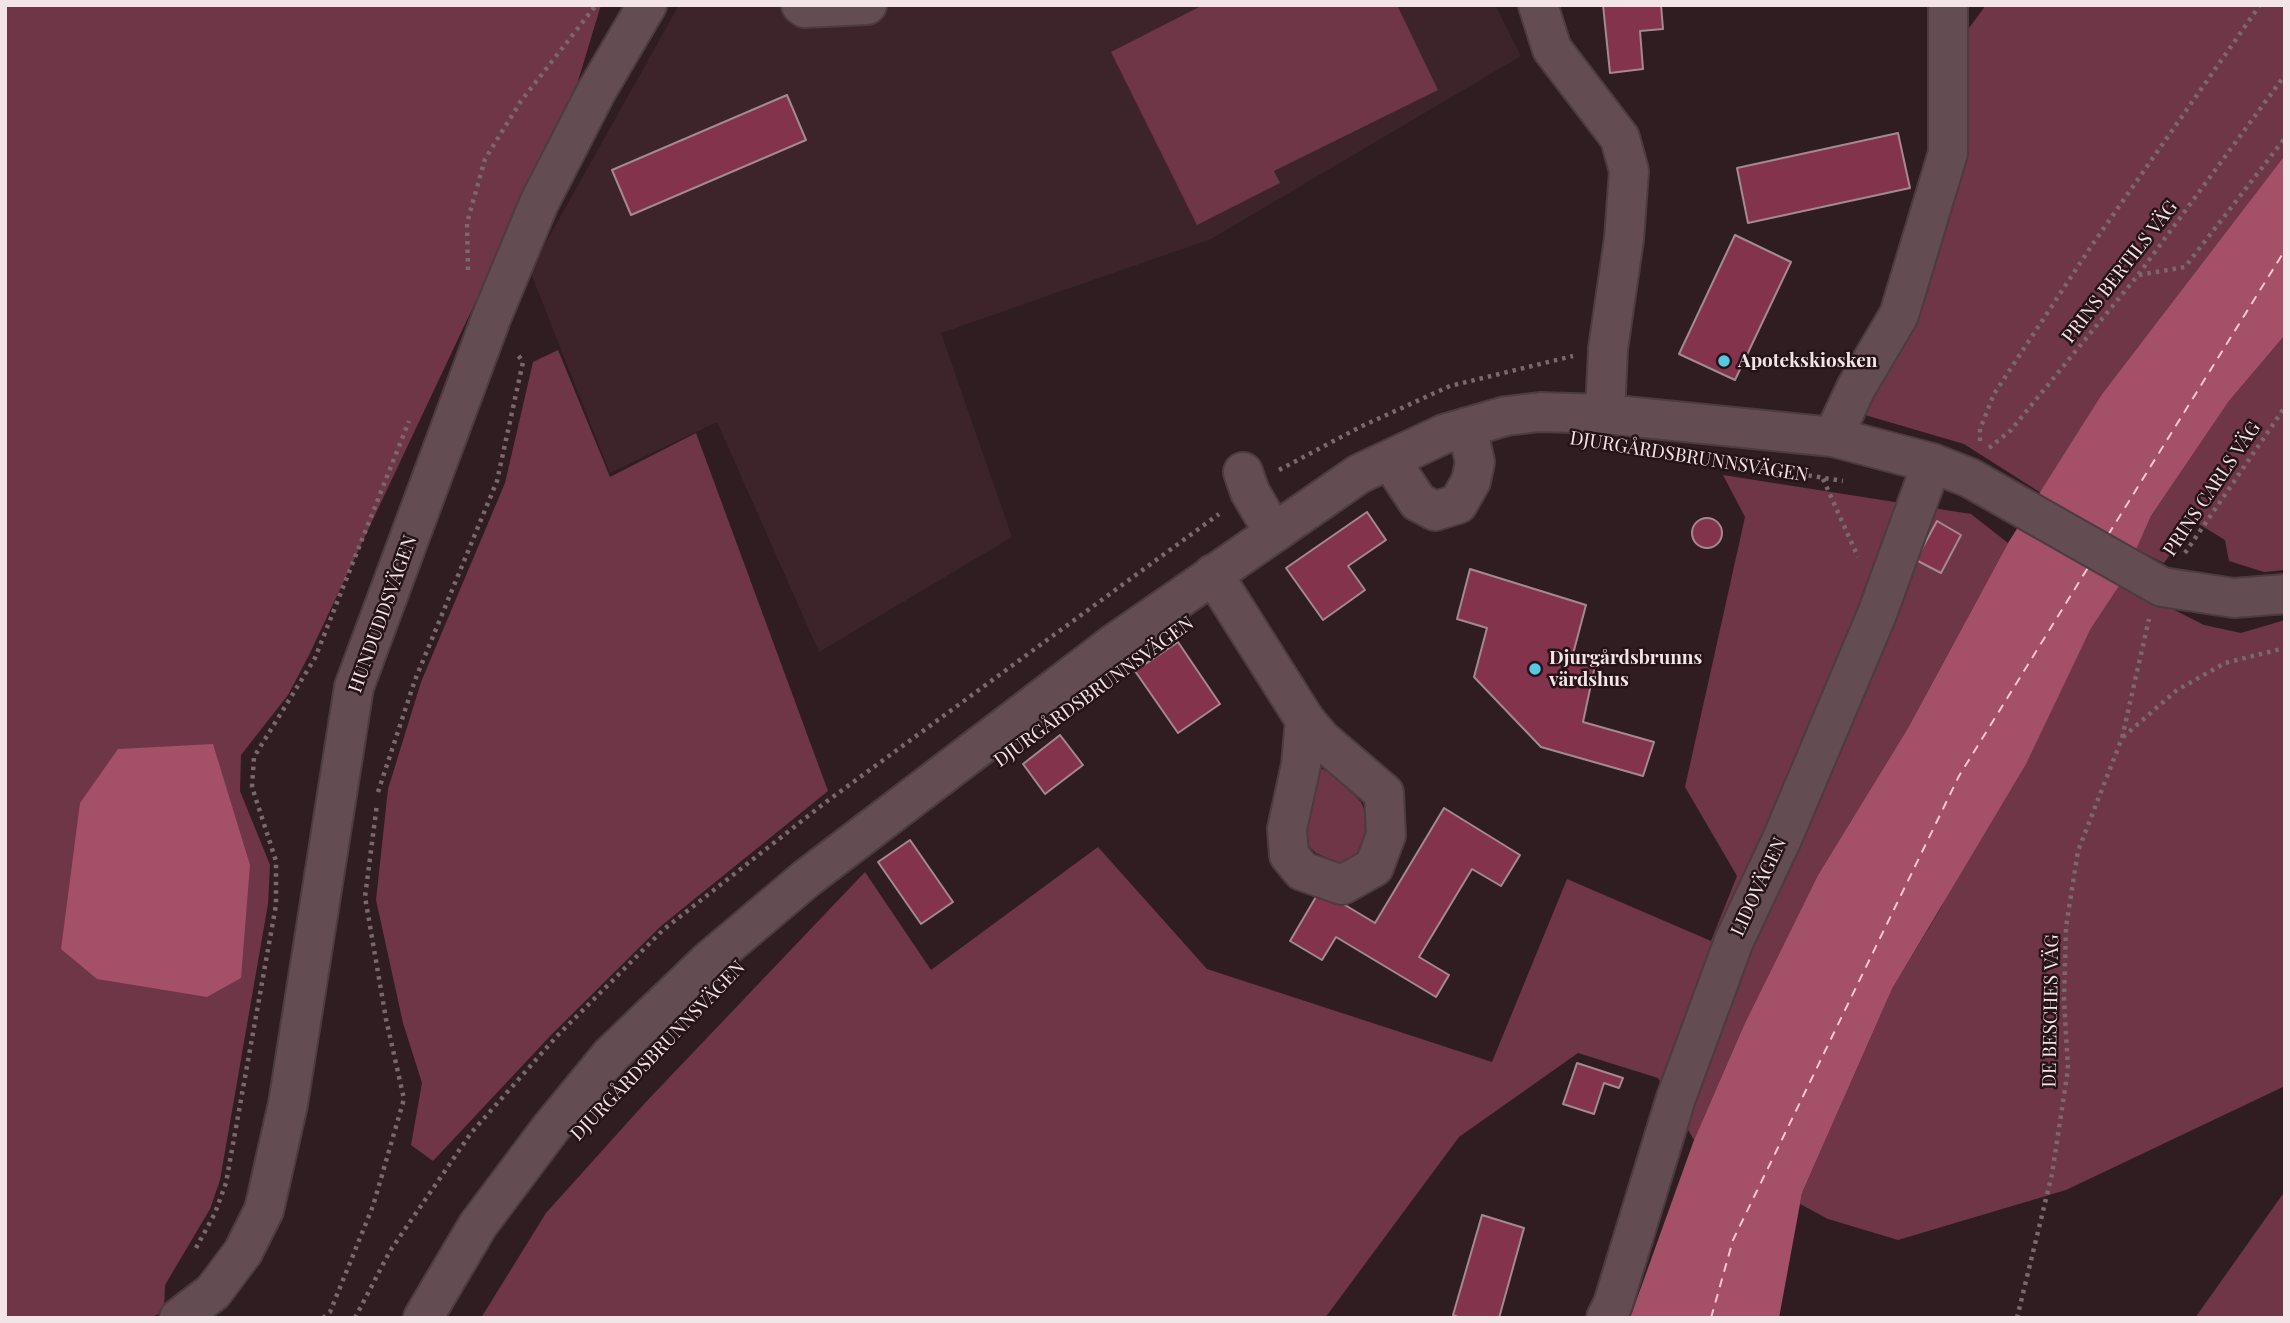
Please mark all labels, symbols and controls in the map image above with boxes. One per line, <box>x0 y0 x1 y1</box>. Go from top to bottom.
street label: PRINS BERTILS VÄG <box>2057 196 2183 348</box>
place label: Apotekskiosken <box>1738 350 1877 372</box>
marker: Apotekskiosken <box>1716 353 1732 369</box>
street label: PRINS CARLS VÄG <box>2159 417 2265 561</box>
street label: DJURGÅRDSBRUNNSVÄGEN <box>1568 427 1810 487</box>
street label: HUNDUDDSVÄGEN <box>344 532 422 696</box>
street label: DJURGÅRDSBRUNNSVÄGEN <box>990 612 1198 772</box>
place label: Djurgårdsbrunns värdshus <box>1549 647 1702 691</box>
marker: Djurgårdsbrunns värdshus <box>1527 661 1543 677</box>
street label: LIDOVÄGEN <box>1726 834 1792 940</box>
street label: DE BESCHES VÄG <box>2038 934 2064 1088</box>
street label: DJURGÅRDSBRUNNSVÄGEN <box>566 956 750 1146</box>

